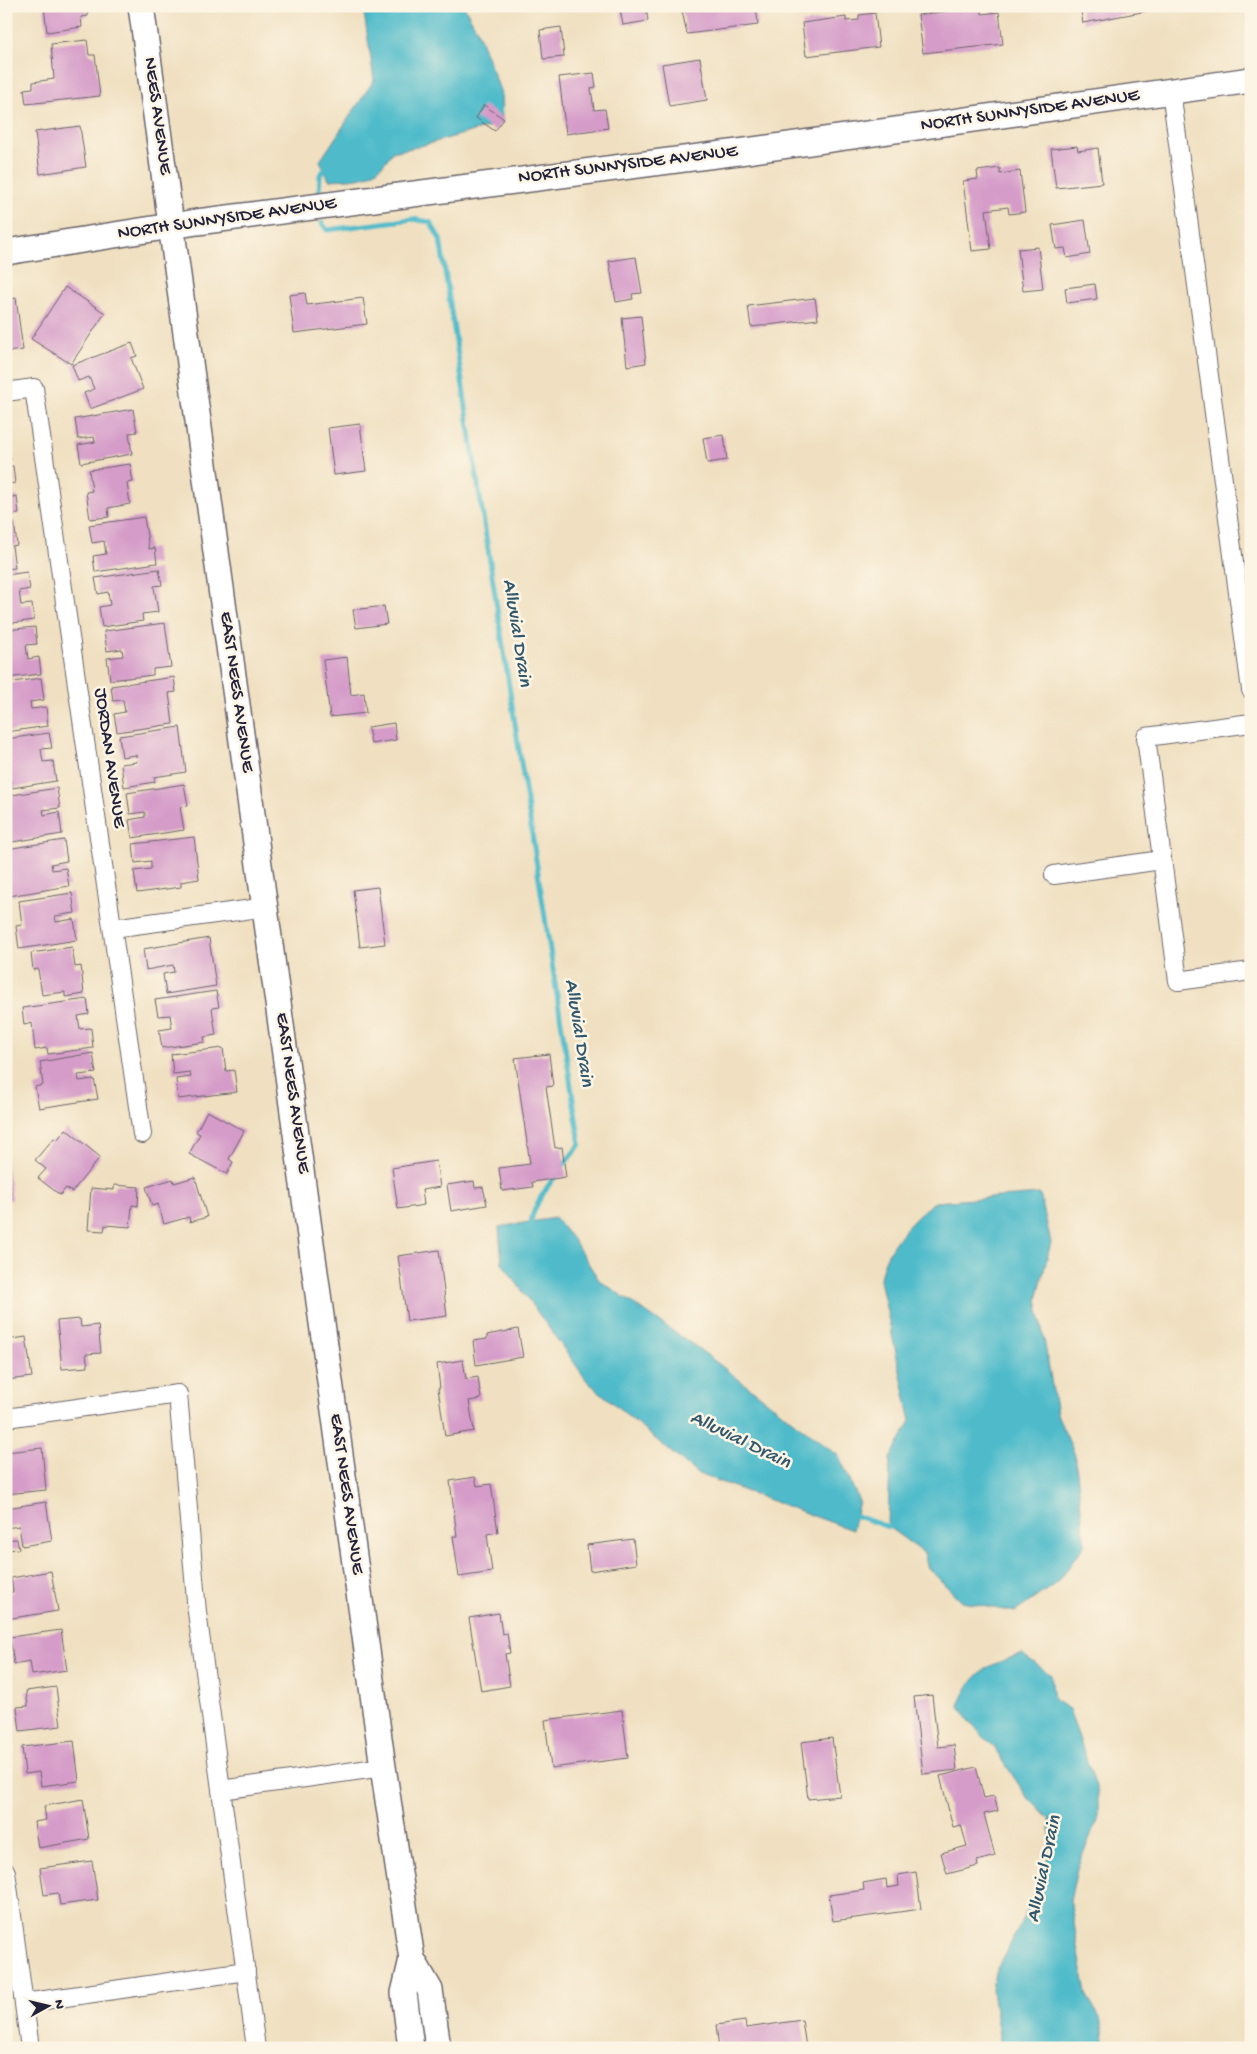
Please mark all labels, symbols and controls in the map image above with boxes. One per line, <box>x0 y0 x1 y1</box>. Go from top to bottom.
street label: NEES AVENUE <box>137 56 177 177</box>
street label: NORTH SUNNYSIDE AVENUE <box>919 84 1142 138</box>
street label: NORTH SUNNYSIDE AVENUE <box>517 140 740 190</box>
street label: NORTH SUNNYSIDE AVENUE <box>116 192 339 246</box>
water label: Alluvial Drain <box>496 578 536 689</box>
street label: EAST NEES AVENUE <box>213 610 259 775</box>
street label: JORDAN AVENUE <box>88 687 130 830</box>
water label: Alluvial Drain <box>558 978 598 1089</box>
street label: EAST NEES AVENUE <box>269 1011 315 1176</box>
water label: Alluvial Drain <box>686 1407 794 1475</box>
street label: EAST NEES AVENUE <box>323 1412 369 1577</box>
water label: Alluvial Drain <box>1022 1813 1068 1924</box>
north arrow <box>22 1982 72 2032</box>
text: N <box>49 1999 67 2010</box>

